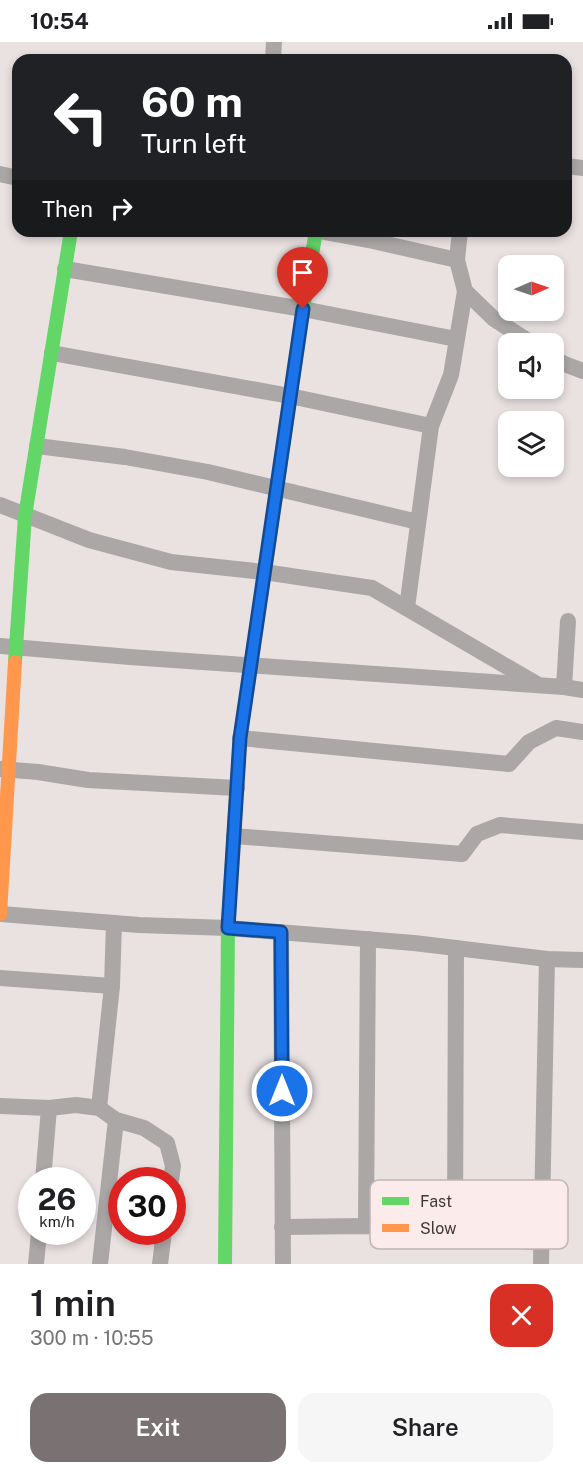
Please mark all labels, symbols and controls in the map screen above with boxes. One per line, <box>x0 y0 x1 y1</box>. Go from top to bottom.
text: 10:54 <box>30 8 89 34</box>
text: 60 m <box>141 77 243 126</box>
icon: left <box>42 78 120 156</box>
text: Turn left <box>141 127 247 159</box>
icon: right <box>105 192 138 225</box>
text: Then <box>42 196 93 222</box>
pin <box>277 247 328 309</box>
north arrow <box>498 255 564 321</box>
map controls <box>498 255 564 477</box>
icon: arrive <box>286 256 319 289</box>
button: sound <box>498 333 564 399</box>
button: layers <box>498 411 564 477</box>
position arrow <box>250 1059 314 1123</box>
speed limit sign: 30 <box>108 1167 186 1245</box>
legend <box>370 1180 568 1249</box>
text: 26 <box>38 1181 76 1217</box>
text: Fast <box>420 1192 452 1211</box>
text: km/h <box>39 1213 75 1230</box>
text: Slow <box>420 1219 457 1238</box>
text: 1 min <box>30 1282 116 1324</box>
button: close <box>490 1284 553 1347</box>
text: 300 m · 10:55 <box>30 1326 154 1350</box>
button: Exit <box>30 1393 286 1462</box>
button: Share <box>298 1393 553 1462</box>

